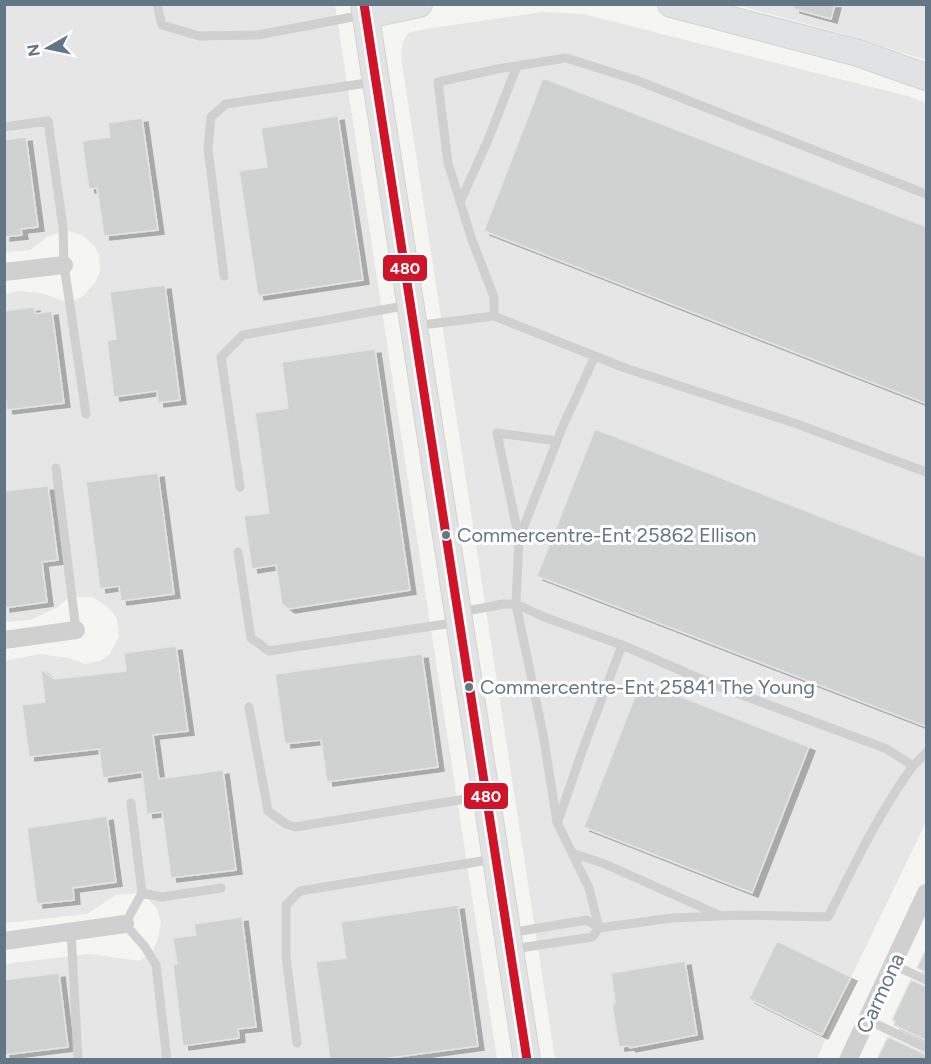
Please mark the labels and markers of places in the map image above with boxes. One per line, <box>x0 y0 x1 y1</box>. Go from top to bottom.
place label: Commercentre-Ent 25862 Ellison <box>457 523 756 547</box>
marker: Commercentre-Ent 25862 Ellison <box>440 529 452 541</box>
place label: Commercentre-Ent 25841 The Young <box>480 675 815 699</box>
marker: Commercentre-Ent 25841 The Young <box>463 681 475 693</box>

